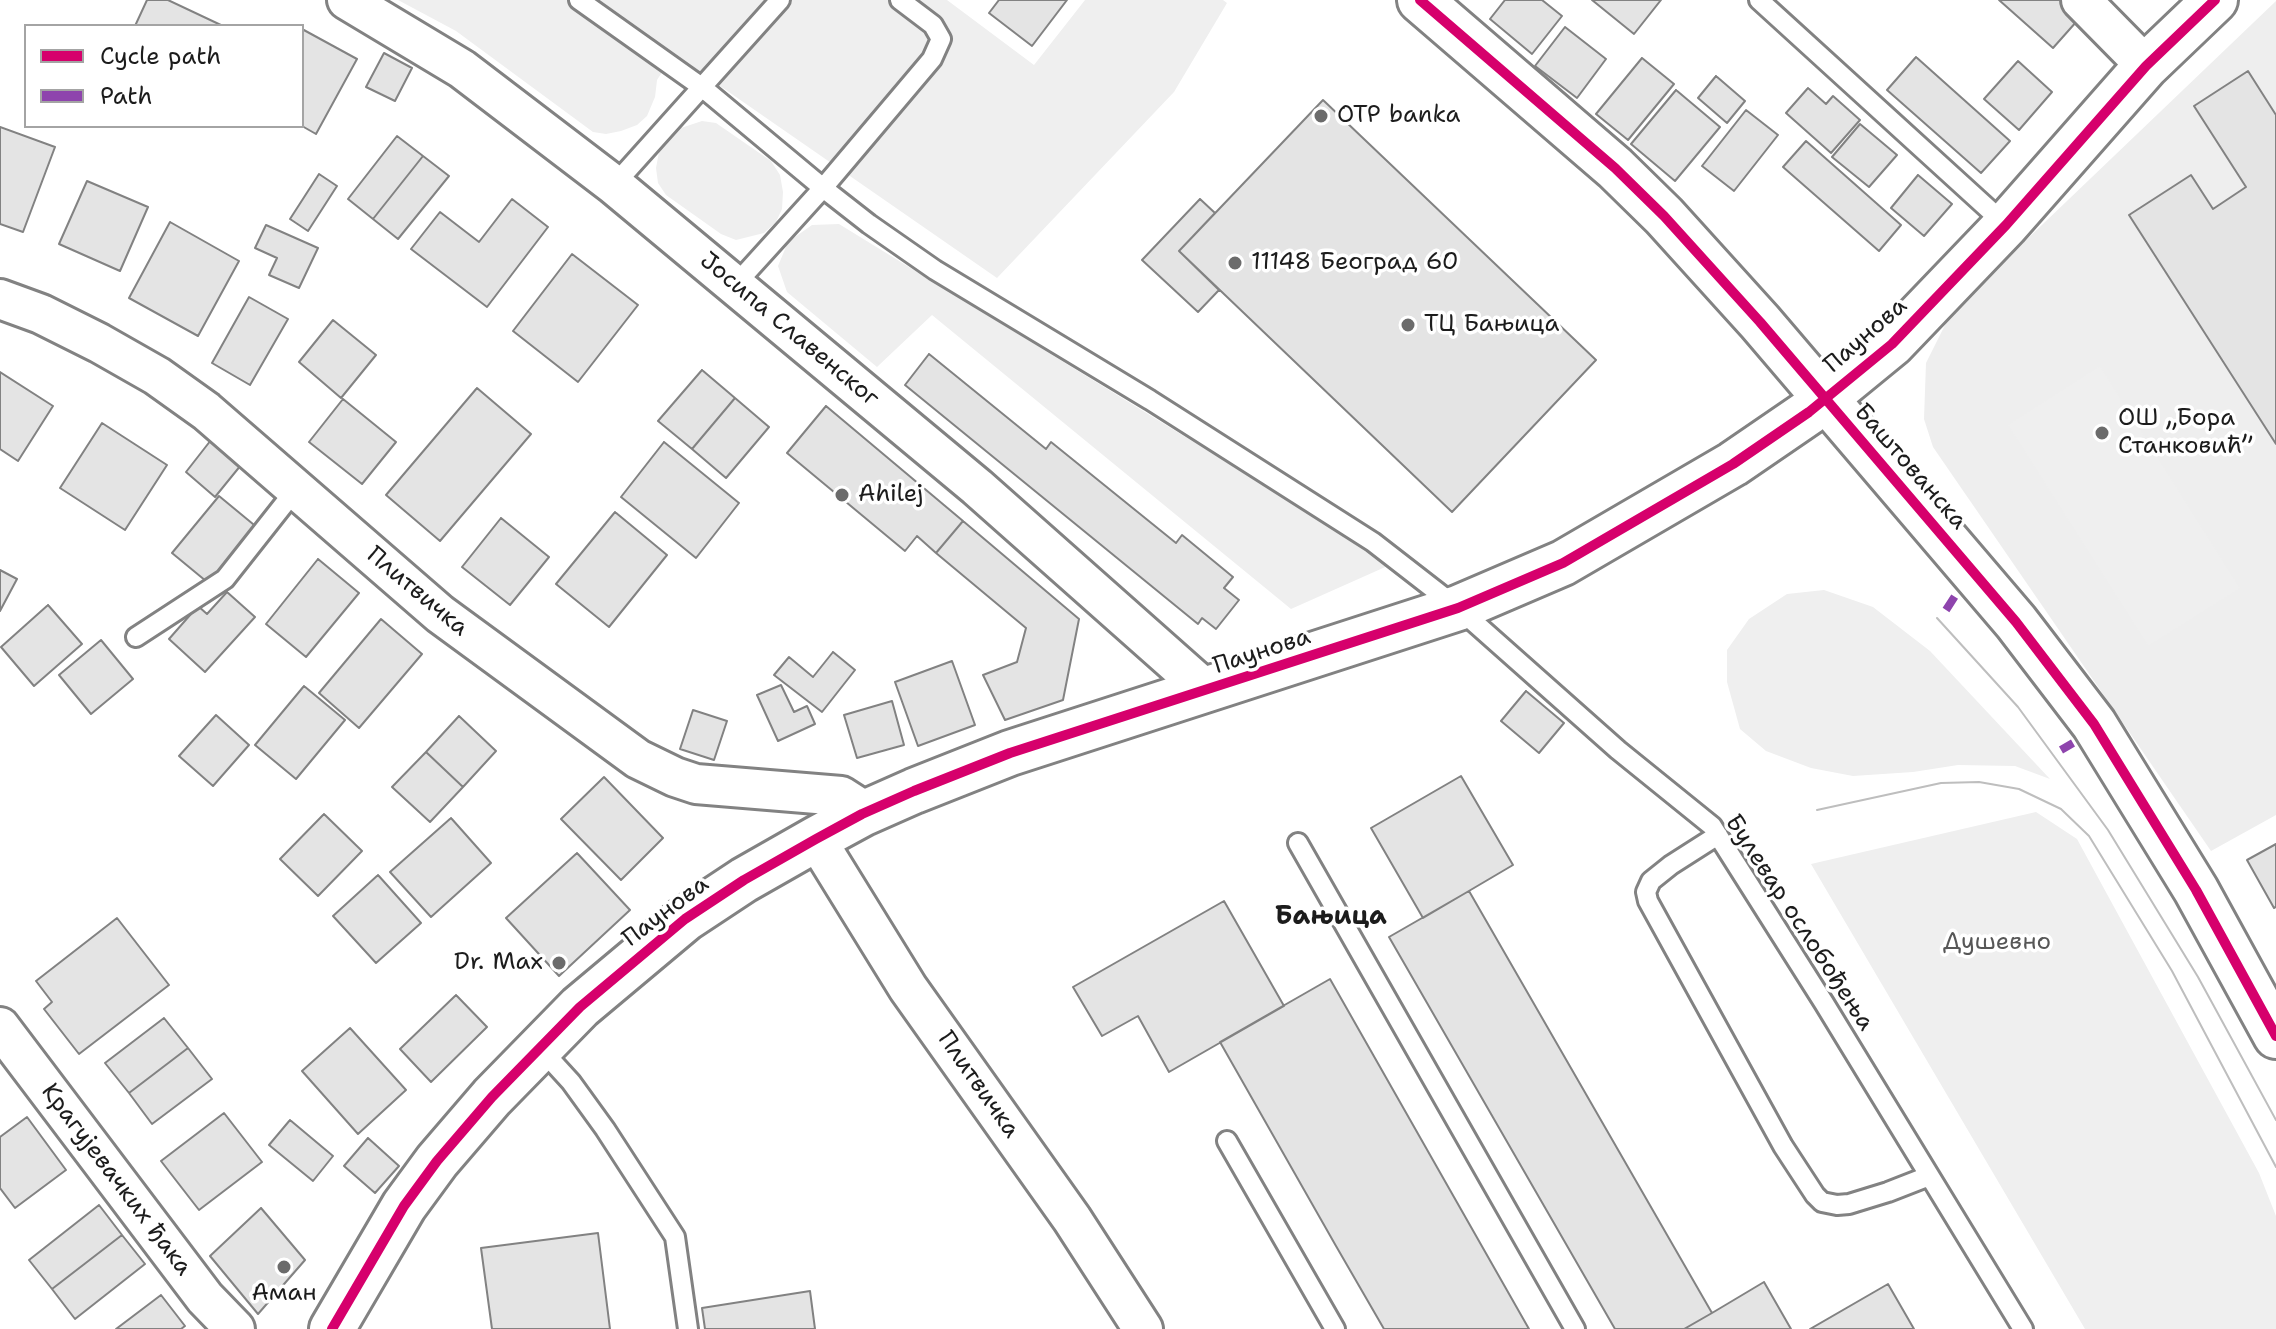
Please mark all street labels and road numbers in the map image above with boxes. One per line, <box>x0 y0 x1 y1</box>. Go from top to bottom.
street label: Јосипа Славенског <box>694 247 884 413</box>
street label: Паунова <box>1819 292 1913 380</box>
street label: Баштованска <box>1847 398 1973 536</box>
street label: Плитвичка <box>360 541 474 643</box>
street label: Паунова <box>1210 623 1314 681</box>
street label: Булевар ослобођења <box>1718 809 1880 1037</box>
street label: Паунова <box>617 870 715 954</box>
street label: Плитвичка <box>931 1026 1025 1144</box>
street label: Крагујевачких ђака <box>34 1078 198 1282</box>

